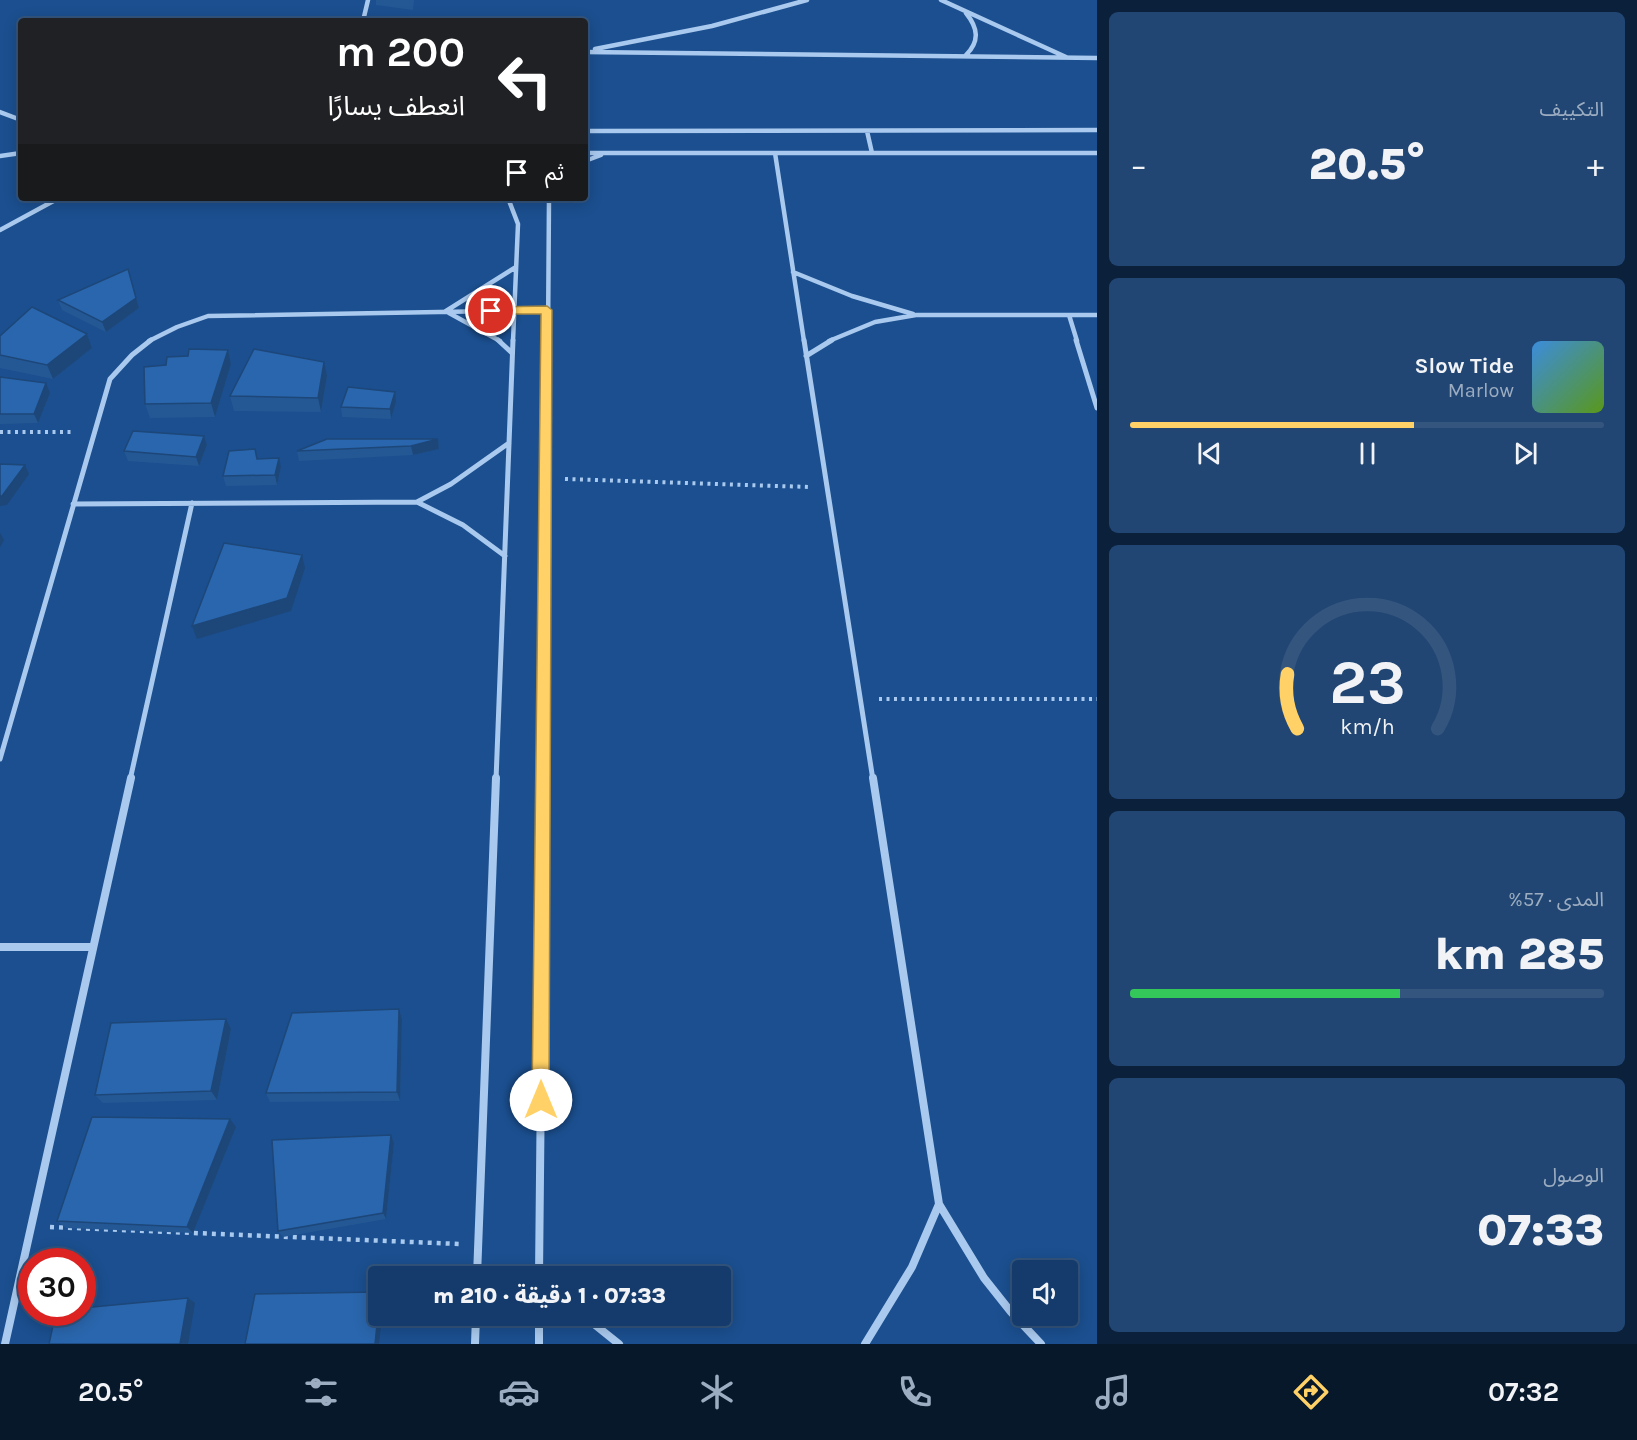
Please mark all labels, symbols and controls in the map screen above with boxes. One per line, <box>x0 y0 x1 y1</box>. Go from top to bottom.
text: 200 m <box>336 27 465 77</box>
icon: left <box>486 42 564 120</box>
text: انعطف يسارًا <box>327 90 465 122</box>
text: التكييف <box>1540 98 1604 121</box>
text: 20.5° <box>1309 138 1425 190</box>
text: − <box>1130 146 1147 184</box>
text: + <box>1587 146 1604 184</box>
icon: arrive <box>500 156 533 189</box>
text: ثم <box>545 160 564 186</box>
pin <box>465 285 516 336</box>
icon: arrive <box>474 294 507 327</box>
text: Slow Tide <box>1415 353 1514 379</box>
text: Marlow <box>1448 379 1514 402</box>
icon: previous <box>1193 437 1226 470</box>
icon: pause <box>1351 437 1384 470</box>
icon: next <box>1509 437 1542 470</box>
text: 23 <box>1329 646 1405 719</box>
text: km/h <box>1340 714 1394 739</box>
text: المدى · 57% <box>1508 888 1604 911</box>
text: 285 km <box>1435 928 1604 980</box>
position arrow <box>509 1068 573 1132</box>
text: الوصول <box>1543 1164 1604 1187</box>
text: 07:33 <box>1477 1204 1604 1256</box>
speed limit sign: 30 <box>18 1248 96 1326</box>
map controls <box>1012 1260 1078 1326</box>
button: sound <box>1012 1260 1078 1326</box>
text: 07:33 · 1 دقيقة · 210 m <box>433 1283 666 1309</box>
icon: filters <box>300 1371 342 1413</box>
icon: car <box>498 1371 540 1413</box>
icon: climate <box>696 1371 738 1413</box>
icon: phone <box>894 1371 936 1413</box>
icon: music <box>1092 1371 1134 1413</box>
icon: directions <box>1290 1371 1332 1413</box>
text: 20.5° <box>78 1376 144 1408</box>
text: 07:32 <box>1488 1376 1559 1408</box>

